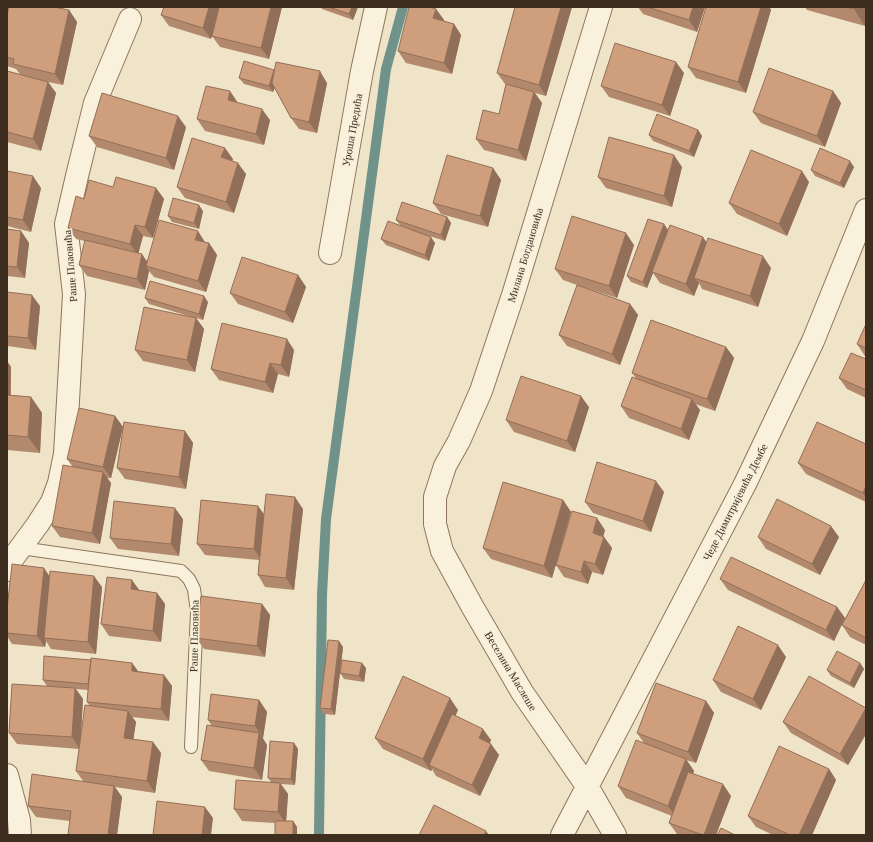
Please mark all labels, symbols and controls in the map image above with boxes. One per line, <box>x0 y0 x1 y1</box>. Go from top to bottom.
street label: Уроша Предића <box>340 92 364 167</box>
street label: Милана Богдановића <box>505 206 545 304</box>
street label: Раше Плаовића <box>61 229 79 303</box>
street label: Чеде Димитријевића Дембе <box>700 441 770 562</box>
street label: Раше Плаовића <box>187 600 201 672</box>
street label: Веселина Маслеше <box>483 629 540 713</box>

